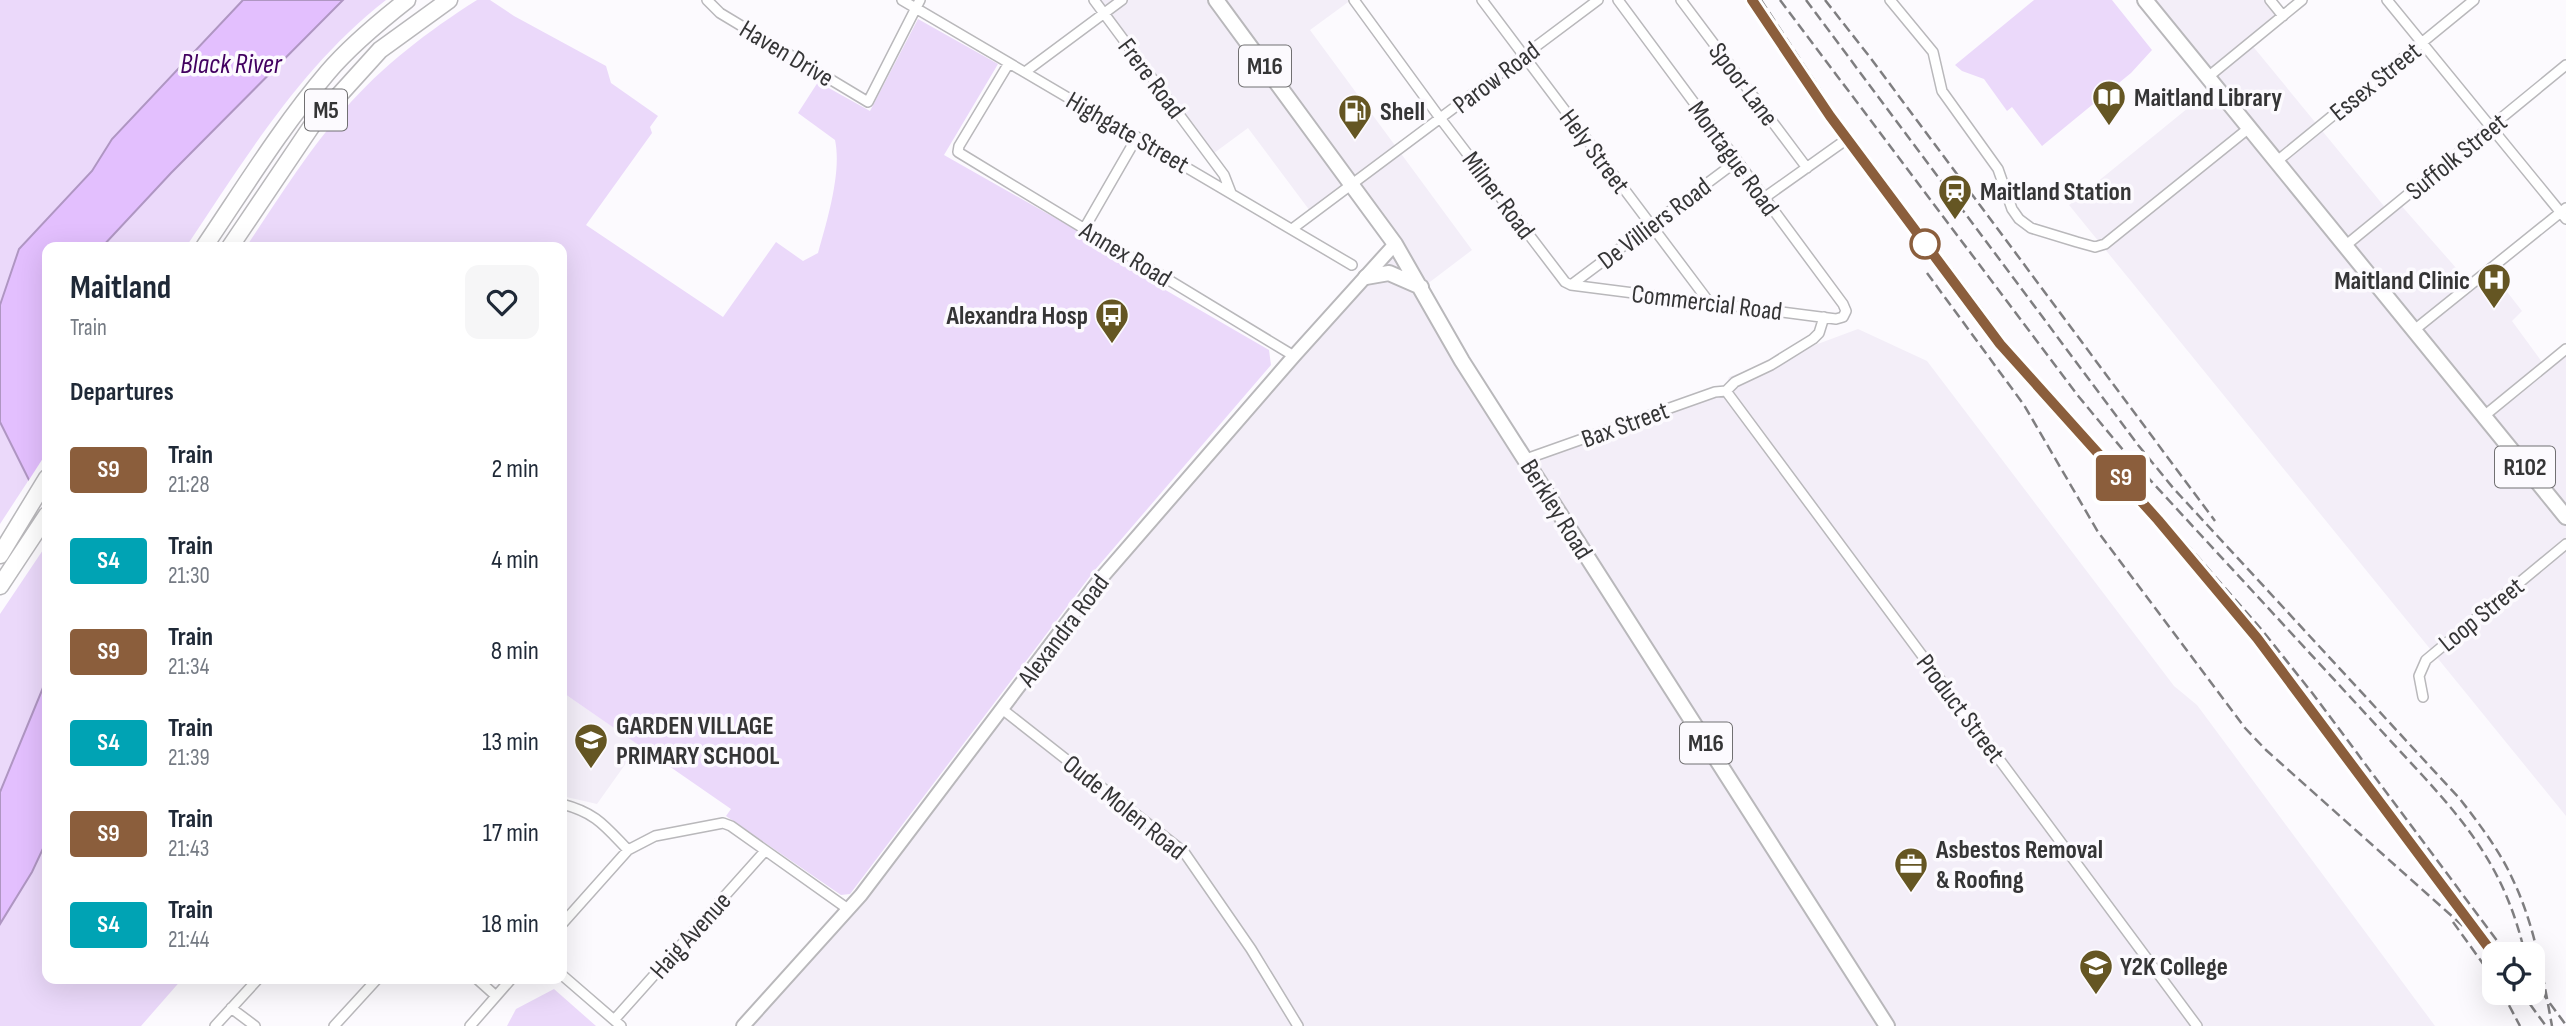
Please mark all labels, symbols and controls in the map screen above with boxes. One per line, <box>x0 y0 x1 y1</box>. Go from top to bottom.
street label: Haven Drive <box>734 14 839 94</box>
street label: Frere Road <box>1111 33 1191 125</box>
street label: Parow Road <box>1447 36 1546 121</box>
street label: Essex Street <box>2324 36 2428 128</box>
street label: Spoor Lane <box>1701 37 1784 133</box>
road number: M16 <box>1239 46 1291 86</box>
water label: Black River <box>180 48 283 81</box>
library icon: Maitland Library <box>2090 78 2128 127</box>
place label: Maitland Library <box>2134 83 2282 114</box>
street label: Highgate Street <box>1060 86 1194 181</box>
road number: M5 <box>305 90 347 130</box>
fuel station icon: Shell <box>1336 92 1374 141</box>
street label: Montague Road <box>1681 95 1785 222</box>
place label: Shell <box>1380 97 1425 128</box>
street label: Hely Street <box>1552 104 1636 200</box>
street label: Suffolk Street <box>2400 107 2514 207</box>
street label: Milner Road <box>1455 146 1541 246</box>
street label: De Villiers Road <box>1592 172 1717 277</box>
station icon: Maitland Station <box>1936 172 1974 221</box>
place label: Maitland Station <box>1980 177 2131 208</box>
street label: Annex Road <box>1073 215 1177 295</box>
unlabelled marker <box>1910 229 1940 259</box>
hospital icon: Maitland Clinic <box>2475 261 2513 310</box>
button: heart <box>465 265 539 339</box>
place label: Maitland Clinic <box>2334 266 2470 297</box>
text: Maitland <box>70 268 171 308</box>
street label: Commercial Road <box>1630 279 1784 328</box>
bus stop icon: Alexandra Hosp <box>1093 296 1131 345</box>
place label: Alexandra Hosp <box>945 301 1088 332</box>
text: Train <box>70 314 107 342</box>
text: Departures <box>70 377 174 408</box>
street label: Bax Street <box>1578 395 1673 455</box>
text: Train <box>168 440 213 471</box>
road number: R102 <box>2495 446 2555 488</box>
text: 2 min <box>491 454 539 485</box>
street label: Berkley Road <box>1513 454 1599 566</box>
text: S9 <box>97 455 120 484</box>
line badge: S9 <box>2090 455 2152 501</box>
text: S9 <box>2110 463 2132 492</box>
text: 21:28 <box>168 471 210 499</box>
text: Train <box>168 531 213 562</box>
text: 4 min <box>491 545 539 576</box>
text: S4 <box>97 546 120 575</box>
text: 21:30 <box>168 562 210 590</box>
street label: Alexandra Road <box>1011 569 1116 694</box>
street label: Loop Street <box>2433 571 2531 659</box>
text: Train <box>168 622 213 653</box>
text: 8 min <box>491 636 539 667</box>
text: S9 <box>97 637 120 666</box>
street label: Product Street <box>1909 649 2011 769</box>
text: 21:34 <box>168 653 209 681</box>
place label: GARDEN VILLAGE PRIMARY SCHOOL <box>616 711 779 772</box>
text: Train <box>168 713 213 744</box>
school or university icon: GARDEN VILLAGE PRIMARY SCHOOL <box>572 721 610 770</box>
road number: M16 <box>1680 722 1732 764</box>
text: 13 min <box>482 727 539 758</box>
text: S4 <box>97 728 120 757</box>
text: 21:39 <box>168 744 210 772</box>
street label: Oude Molen Road <box>1056 749 1192 867</box>
text: Train <box>168 804 213 835</box>
text: 17 min <box>483 818 539 849</box>
text: S9 <box>97 819 120 848</box>
text: 21:43 <box>168 835 209 863</box>
place label: Asbestos Removal & Roofing <box>1935 835 2103 896</box>
office icon: Asbestos Removal & Roofing <box>1892 845 1930 894</box>
street label: Haig Avenue <box>644 886 738 986</box>
text: Train <box>168 895 213 926</box>
text: 18 min <box>482 909 539 940</box>
text: S4 <box>97 910 120 939</box>
text: 21:44 <box>168 926 209 954</box>
map controls <box>2482 942 2545 1005</box>
button: locate <box>2482 942 2545 1005</box>
school or university icon: Y2K College <box>2077 947 2115 996</box>
place label: Y2K College <box>2120 952 2228 983</box>

